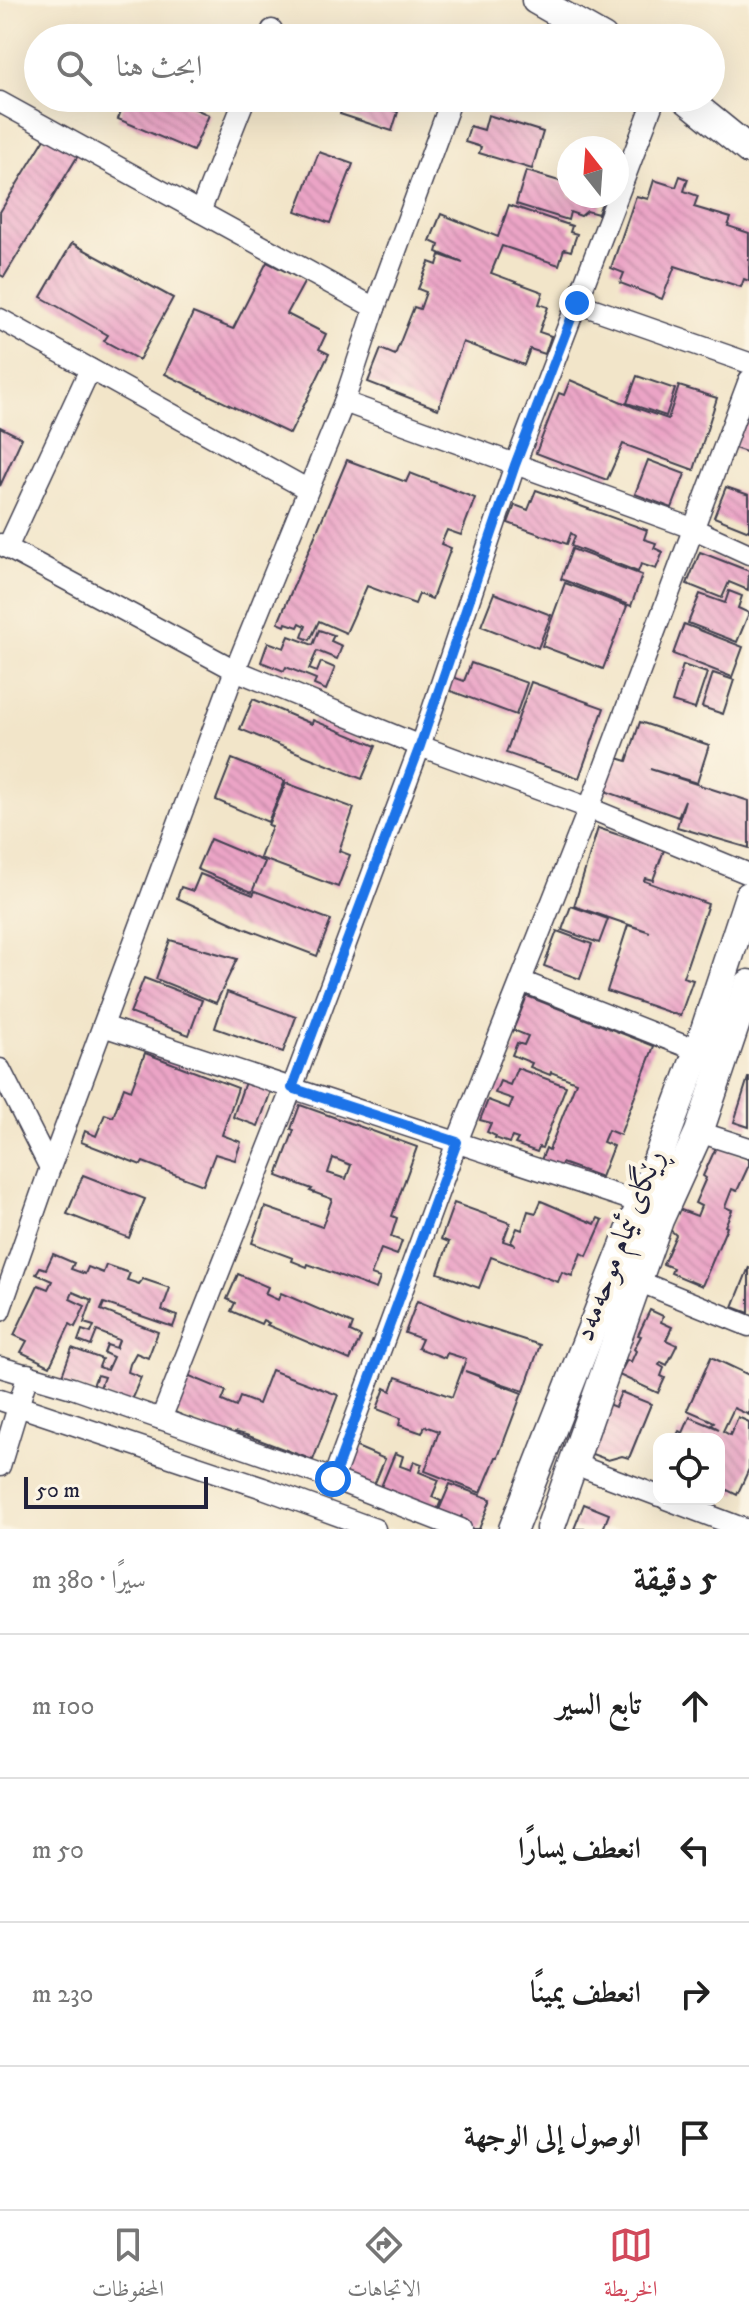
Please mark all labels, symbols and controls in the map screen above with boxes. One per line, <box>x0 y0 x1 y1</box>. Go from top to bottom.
search box <box>24 24 725 112</box>
icon: search <box>52 46 96 90</box>
text: ابحث هنا <box>116 49 202 86</box>
north arrow <box>557 136 629 208</box>
route end <box>559 285 595 321</box>
street label: ڕێگای ئیمام موحەمەد <box>564 1144 679 1349</box>
map controls <box>653 1433 725 1505</box>
button: locate <box>653 1433 725 1505</box>
route start <box>315 1461 351 1497</box>
scale bar <box>24 1473 208 1509</box>
text: 50 m <box>36 1477 80 1504</box>
text: 5 دقيقة <box>633 1558 717 1600</box>
text: سيرًا · 380 m <box>32 1564 146 1597</box>
icon: ahead <box>673 1684 717 1728</box>
text: تابع السير <box>556 1687 641 1724</box>
text: 100 m <box>32 1690 95 1723</box>
icon: left <box>673 1828 717 1872</box>
text: انعطف يسارًا <box>518 1831 641 1868</box>
text: 50 m <box>32 1834 84 1867</box>
icon: right <box>673 1972 717 2016</box>
text: انعطف يمينًا <box>530 1975 641 2012</box>
text: 230 m <box>32 1978 94 2011</box>
icon: arrive <box>673 2116 717 2160</box>
text: الوصول إلى الوجهة <box>464 2119 641 2156</box>
tab: المحفوظات <box>92 2223 164 2310</box>
tab: الاتجاهات <box>347 2223 421 2310</box>
tab: الخريطة <box>604 2223 657 2310</box>

